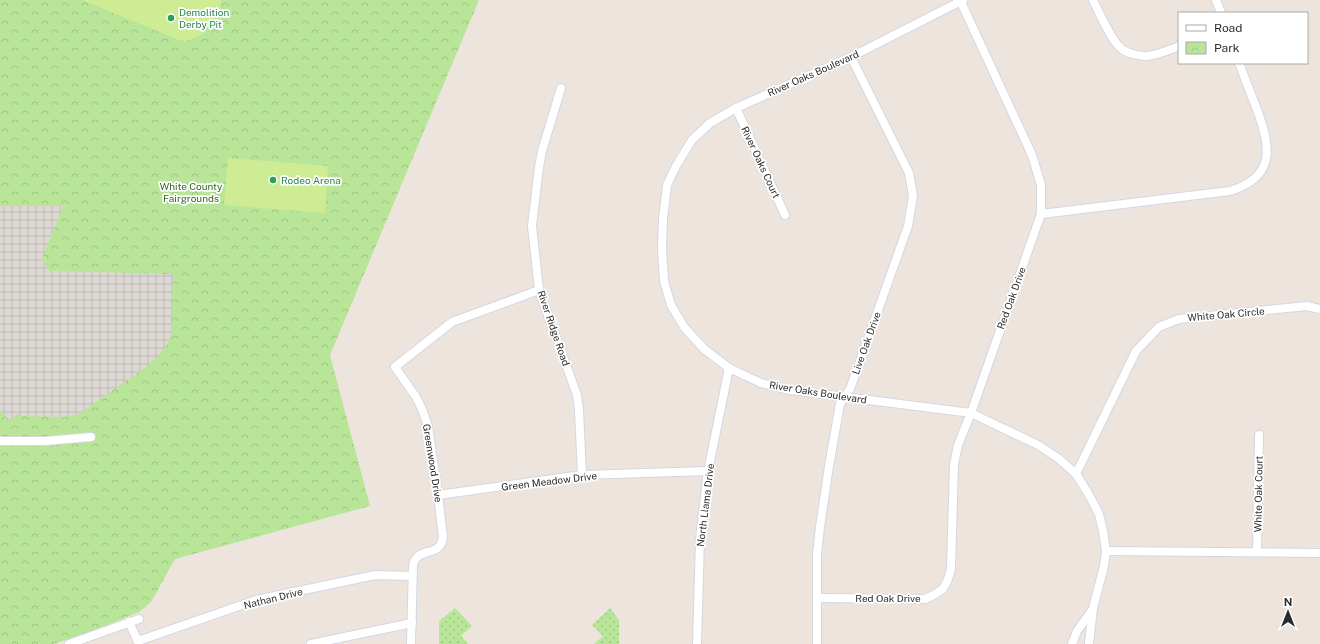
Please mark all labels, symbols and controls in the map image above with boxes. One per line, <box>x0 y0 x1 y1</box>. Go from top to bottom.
place label: Demolition Derby Pit <box>179 6 229 30</box>
legend <box>1178 12 1308 64</box>
marker: Demolition Derby Pit <box>166 13 176 23</box>
text: Road <box>1214 21 1242 35</box>
text: Park <box>1214 41 1240 55</box>
street label: River Oaks Boulevard <box>765 47 861 99</box>
street label: River Oaks Court <box>739 124 783 200</box>
place label: Rodeo Arena <box>281 174 341 186</box>
marker: Rodeo Arena <box>268 175 278 185</box>
park label: White County Fairgrounds <box>160 180 223 204</box>
street label: Red Oak Drive <box>994 265 1028 331</box>
street label: River Ridge Road <box>535 289 573 367</box>
street label: White Oak Circle <box>1187 305 1265 323</box>
street label: Live Oak Drive <box>849 310 883 376</box>
street label: River Oaks Boulevard <box>768 378 868 406</box>
street label: Greenwood Drive <box>421 423 445 503</box>
street label: White Oak Court <box>1251 456 1265 532</box>
street label: North Llama Drive <box>694 462 716 547</box>
street label: Green Meadow Drive <box>500 469 598 493</box>
street label: Nathan Drive <box>242 585 304 611</box>
street label: Red Oak Drive <box>855 592 921 604</box>
north arrow <box>1268 592 1308 632</box>
text: N <box>1284 596 1292 608</box>

